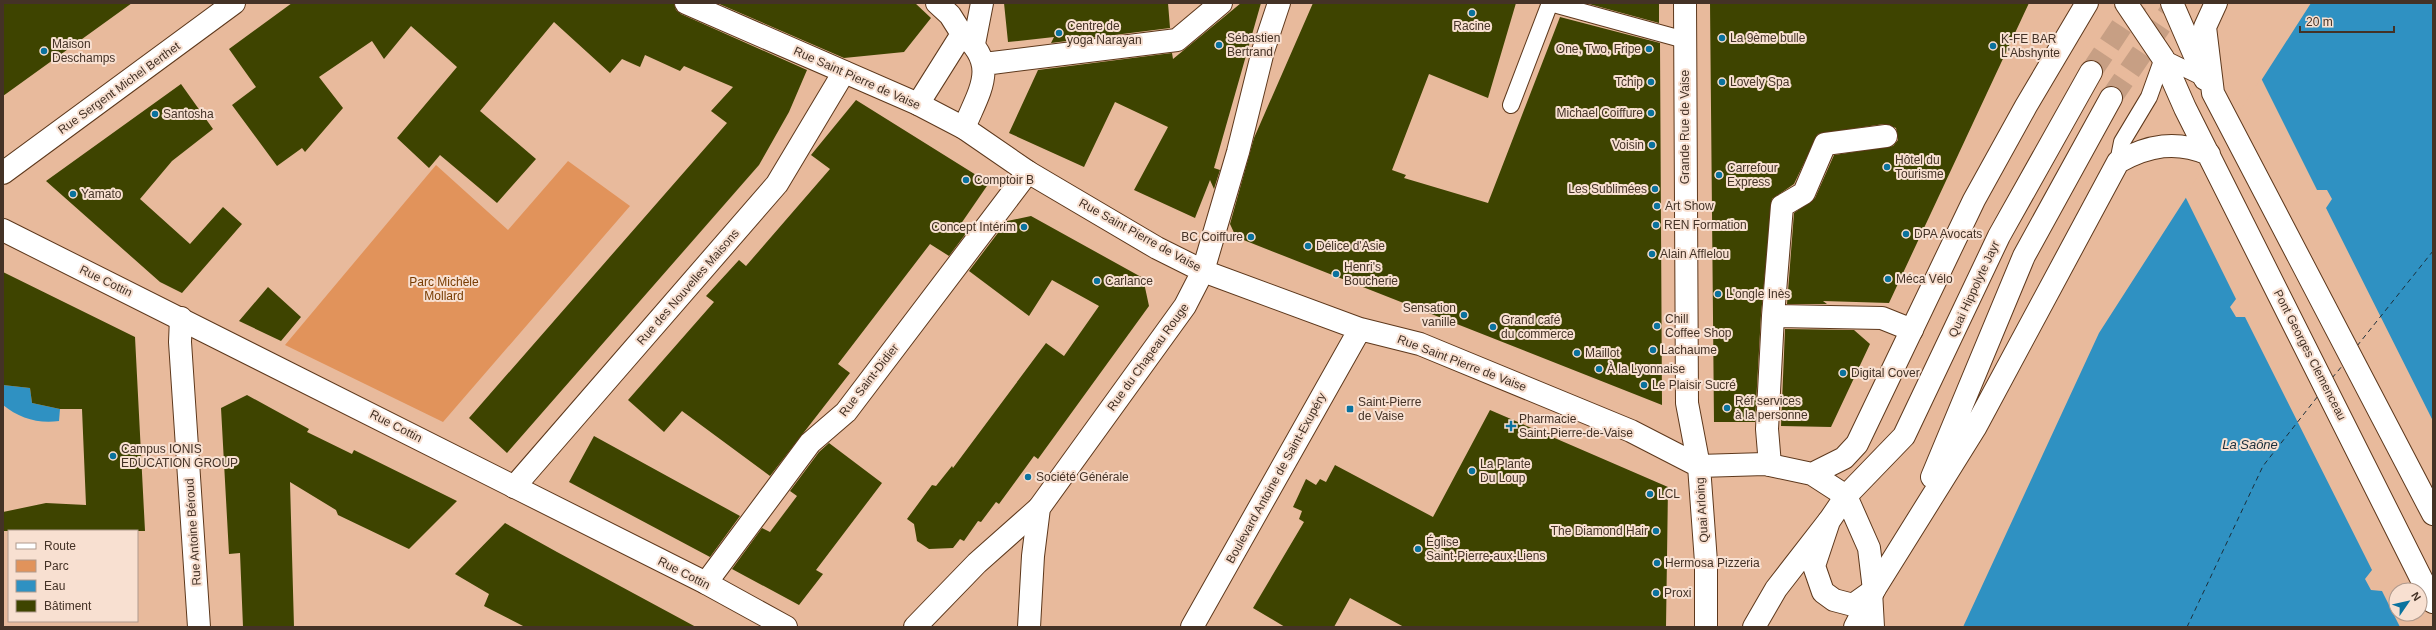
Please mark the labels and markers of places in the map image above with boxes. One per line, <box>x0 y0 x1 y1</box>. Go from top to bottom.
marker: Racine <box>1467 8 1477 18</box>
place label: Centre de yoga Narayan <box>1067 19 1142 47</box>
place label: Racine <box>1453 19 1491 33</box>
marker: Centre de yoga Narayan <box>1054 28 1064 38</box>
place label: Sébastien Bertrand <box>1227 31 1280 59</box>
place label: La 9ème bulle <box>1730 31 1806 45</box>
place label: K-FE BAR L'Abshynte <box>2001 32 2060 60</box>
marker: La 9ème bulle <box>1717 33 1727 43</box>
place label: Maison Deschamps <box>52 37 115 65</box>
marker: Sébastien Bertrand <box>1214 40 1224 50</box>
marker: K-FE BAR L'Abshynte <box>1988 41 1998 51</box>
place label: One, Two, Fripe <box>1556 42 1641 56</box>
marker: One, Two, Fripe <box>1644 44 1654 54</box>
marker: Maison Deschamps <box>39 46 49 56</box>
place label: Tchip <box>1615 75 1643 89</box>
place label: Lovely Spa <box>1730 75 1790 89</box>
marker: Tchip <box>1646 77 1656 87</box>
marker: Lovely Spa <box>1717 77 1727 87</box>
place label: Michael Coiffure <box>1557 106 1643 120</box>
place label: Santosha <box>163 107 214 121</box>
marker: Michael Coiffure <box>1646 108 1656 118</box>
marker: Santosha <box>150 109 160 119</box>
place label: Voisin <box>1612 138 1644 152</box>
marker: Voisin <box>1647 140 1657 150</box>
place label: Hôtel du Tourisme <box>1895 153 1944 181</box>
place label: Carrefour Express <box>1727 161 1778 189</box>
marker: Hôtel du Tourisme <box>1882 162 1892 172</box>
marker: Carrefour Express <box>1714 170 1724 180</box>
place label: Comptoir B <box>974 173 1034 187</box>
marker: Comptoir B <box>961 175 971 185</box>
place label: Les Sublimées <box>1568 182 1647 196</box>
marker: Les Sublimées <box>1650 184 1660 194</box>
place label: Yamato <box>81 187 122 201</box>
marker: Yamato <box>68 189 78 199</box>
place label: Art Show <box>1665 199 1714 213</box>
marker: Art Show <box>1652 201 1662 211</box>
place label: REN Formation <box>1664 218 1747 232</box>
place label: Concept Intérim <box>931 220 1016 234</box>
marker: REN Formation <box>1651 220 1661 230</box>
marker: Concept Intérim <box>1019 222 1029 232</box>
place label: DPA Avocats <box>1914 227 1982 241</box>
marker: DPA Avocats <box>1901 229 1911 239</box>
place label: BC Coiffure <box>1181 230 1243 244</box>
marker: BC Coiffure <box>1246 232 1256 242</box>
place label: Délice d'Asie <box>1316 239 1385 253</box>
marker: Délice d'Asie <box>1303 241 1313 251</box>
place label: Alain Afflelou <box>1660 247 1729 261</box>
marker: Alain Afflelou <box>1647 249 1657 259</box>
place label: Henri's Boucherie <box>1344 260 1398 288</box>
marker: Henri's Boucherie <box>1331 269 1341 279</box>
place label: Méca Vélo <box>1896 272 1953 286</box>
place label: Carlance <box>1105 274 1153 288</box>
marker: Méca Vélo <box>1883 274 1893 284</box>
marker: Carlance <box>1092 276 1102 286</box>
place label: L'ongle Inès <box>1726 287 1790 301</box>
marker: L'ongle Inès <box>1713 289 1723 299</box>
place label: Sensation vanille <box>1403 301 1456 329</box>
marker: Sensation vanille <box>1459 310 1469 320</box>
place label: Chill Coffee Shop <box>1665 312 1732 340</box>
place label: Grand café du commerce <box>1501 313 1574 341</box>
marker: Chill Coffee Shop <box>1652 321 1662 331</box>
marker: Grand café du commerce <box>1488 322 1498 332</box>
place label: Lachaume <box>1661 343 1717 357</box>
marker: Lachaume <box>1648 345 1658 355</box>
place label: Maillot <box>1585 346 1620 360</box>
marker: Maillot <box>1572 348 1582 358</box>
place label: À la Lyonnaise <box>1607 361 1686 376</box>
marker: À la Lyonnaise <box>1594 364 1604 374</box>
place label: Digital Cover <box>1851 366 1920 380</box>
marker: Digital Cover <box>1838 368 1848 378</box>
place label: Le Plaisir Sucré <box>1652 378 1736 392</box>
marker: Le Plaisir Sucré <box>1639 380 1649 390</box>
place label: Réf services à la personne <box>1735 394 1808 422</box>
place label: Saint-Pierre de Vaise <box>1358 395 1422 423</box>
marker: Réf services à la personne <box>1722 403 1732 413</box>
marker: Saint-Pierre de Vaise <box>1345 404 1355 414</box>
place label: Pharmacie Saint-Pierre-de-Vaise <box>1519 412 1633 440</box>
marker: Pharmacie Saint-Pierre-de-Vaise <box>1506 421 1516 431</box>
place label: Campus IONIS EDUCATION GROUP <box>121 442 238 470</box>
marker: Campus IONIS EDUCATION GROUP <box>108 451 118 461</box>
place label: La Plante Du Loup <box>1480 457 1531 485</box>
marker: La Plante Du Loup <box>1467 466 1477 476</box>
place label: Société Générale <box>1036 470 1129 484</box>
marker: Société Générale <box>1023 472 1033 482</box>
place label: LCL <box>1658 487 1680 501</box>
marker: LCL <box>1645 489 1655 499</box>
place label: The Diamond Hair <box>1551 524 1648 538</box>
marker: The Diamond Hair <box>1651 526 1661 536</box>
place label: Église Saint-Pierre-aux-Liens <box>1426 534 1545 563</box>
marker: Église Saint-Pierre-aux-Liens <box>1413 544 1423 554</box>
place label: Hermosa Pizzeria <box>1665 556 1760 570</box>
marker: Hermosa Pizzeria <box>1652 558 1662 568</box>
place label: Proxi <box>1664 586 1691 600</box>
marker: Proxi <box>1651 588 1661 598</box>

